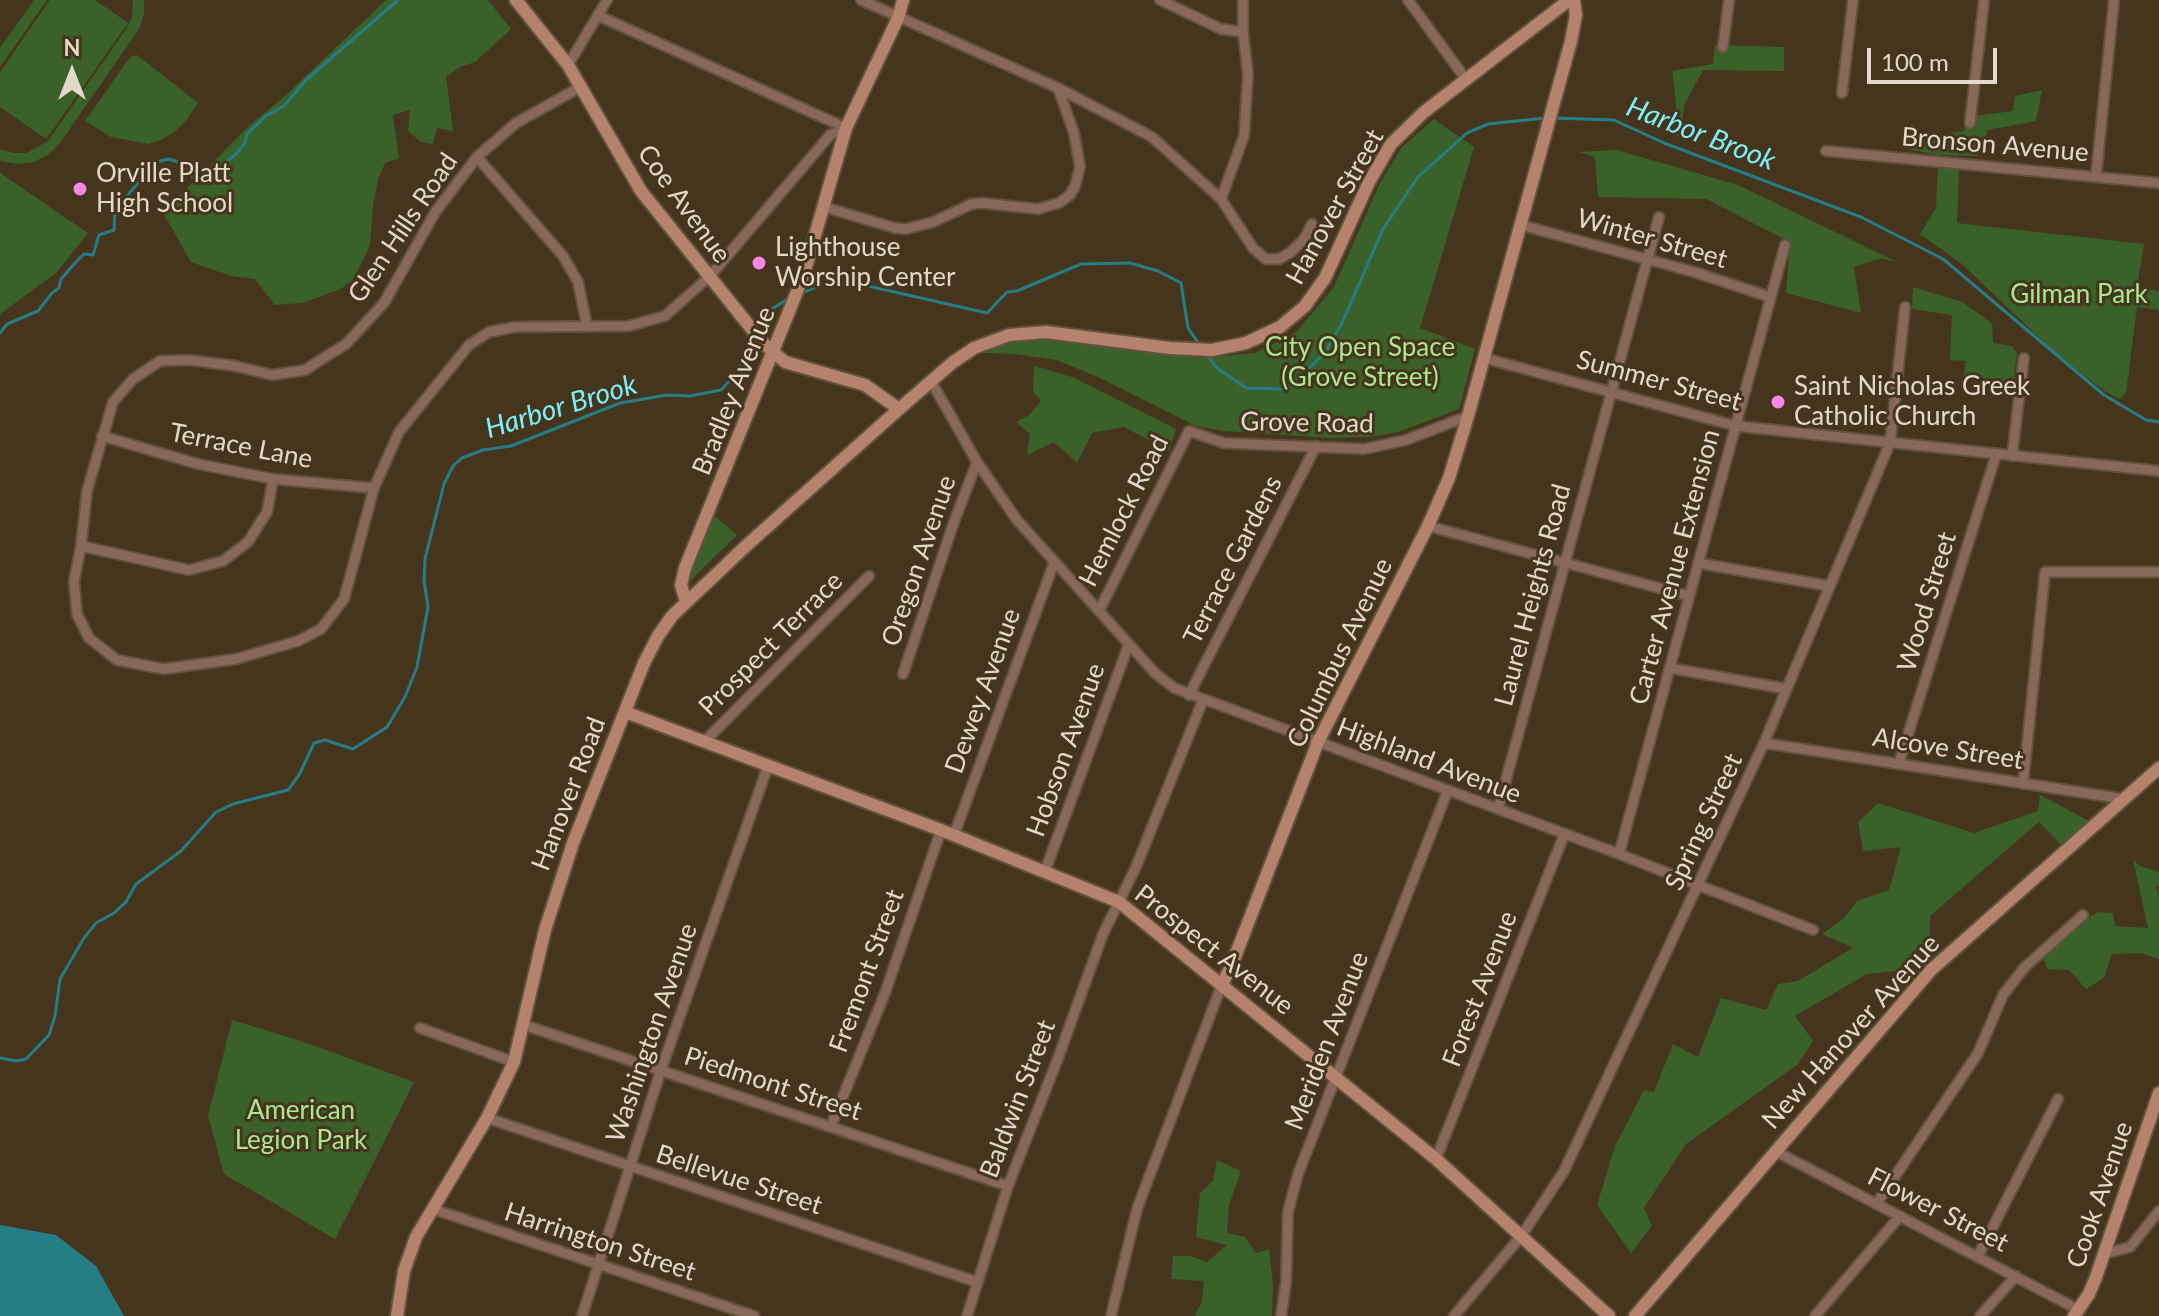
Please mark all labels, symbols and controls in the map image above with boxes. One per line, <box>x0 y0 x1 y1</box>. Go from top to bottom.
north arrow <box>32 32 112 112</box>
scale bar <box>1871 32 2001 82</box>
text: N <box>64 34 80 61</box>
text: 100 m <box>1881 47 1949 76</box>
water label: Harbor Brook <box>1622 90 1780 178</box>
street label: Bronson Avenue <box>1900 121 2090 169</box>
street label: Hanover Street <box>1280 124 1390 290</box>
street label: Coe Avenue <box>631 139 737 269</box>
street label: Glen Hills Road <box>342 147 464 309</box>
place label: Orville Platt High School <box>96 158 233 220</box>
marker: Orville Platt High School <box>71 180 89 198</box>
street label: Winter Street <box>1573 203 1731 275</box>
place label: Lighthouse Worship Center <box>775 232 955 294</box>
marker: Lighthouse Worship Center <box>750 254 768 272</box>
park label: Gilman Park <box>2010 279 2148 311</box>
street label: Bradley Avenue <box>686 302 782 480</box>
park label: City Open Space (Grove Street) <box>1265 332 1455 394</box>
street label: Summer Street <box>1573 344 1745 418</box>
water label: Harbor Brook <box>481 368 641 446</box>
place label: Saint Nicholas Greek Catholic Church <box>1794 371 2030 432</box>
marker: Saint Nicholas Greek Catholic Church <box>1769 393 1787 411</box>
street label: Grove Road <box>1240 406 1374 440</box>
street label: Terrace Lane <box>167 417 315 475</box>
street label: Carter Avenue Extension <box>1623 426 1727 708</box>
street label: Hemlock Road <box>1073 430 1175 592</box>
street label: Terrace Gardens <box>1177 471 1289 649</box>
street label: Oregon Avenue <box>875 472 963 650</box>
street label: Laurel Heights Road <box>1488 481 1578 709</box>
street label: Wood Street <box>1891 528 1963 676</box>
street label: Columbus Avenue <box>1281 553 1399 753</box>
street label: Prospect Terrace <box>693 566 849 722</box>
street label: Dewey Avenue <box>939 604 1027 778</box>
street label: Hobson Avenue <box>1020 659 1112 841</box>
street label: Highland Avenue <box>1332 712 1526 810</box>
street label: Hanover Road <box>525 713 613 875</box>
street label: Alcove Street <box>1870 722 2026 776</box>
street label: Spring Street <box>1659 749 1749 895</box>
street label: Prospect Avenue <box>1128 878 1300 1022</box>
street label: Fremont Street <box>823 885 911 1057</box>
street label: Forest Avenue <box>1436 907 1524 1071</box>
street label: Washington Avenue <box>600 919 704 1147</box>
street label: New Hanover Avenue <box>1756 929 1946 1135</box>
street label: Meriden Avenue <box>1279 947 1375 1135</box>
street label: Baldwin Street <box>974 1016 1062 1182</box>
street label: Piedmont Street <box>680 1041 866 1127</box>
park label: American Legion Park <box>235 1095 367 1156</box>
street label: Cook Avenue <box>2060 1118 2140 1272</box>
street label: Bellevue Street <box>652 1138 826 1222</box>
street label: Flower Street <box>1862 1161 2014 1259</box>
street label: Harrington Street <box>500 1196 700 1288</box>

